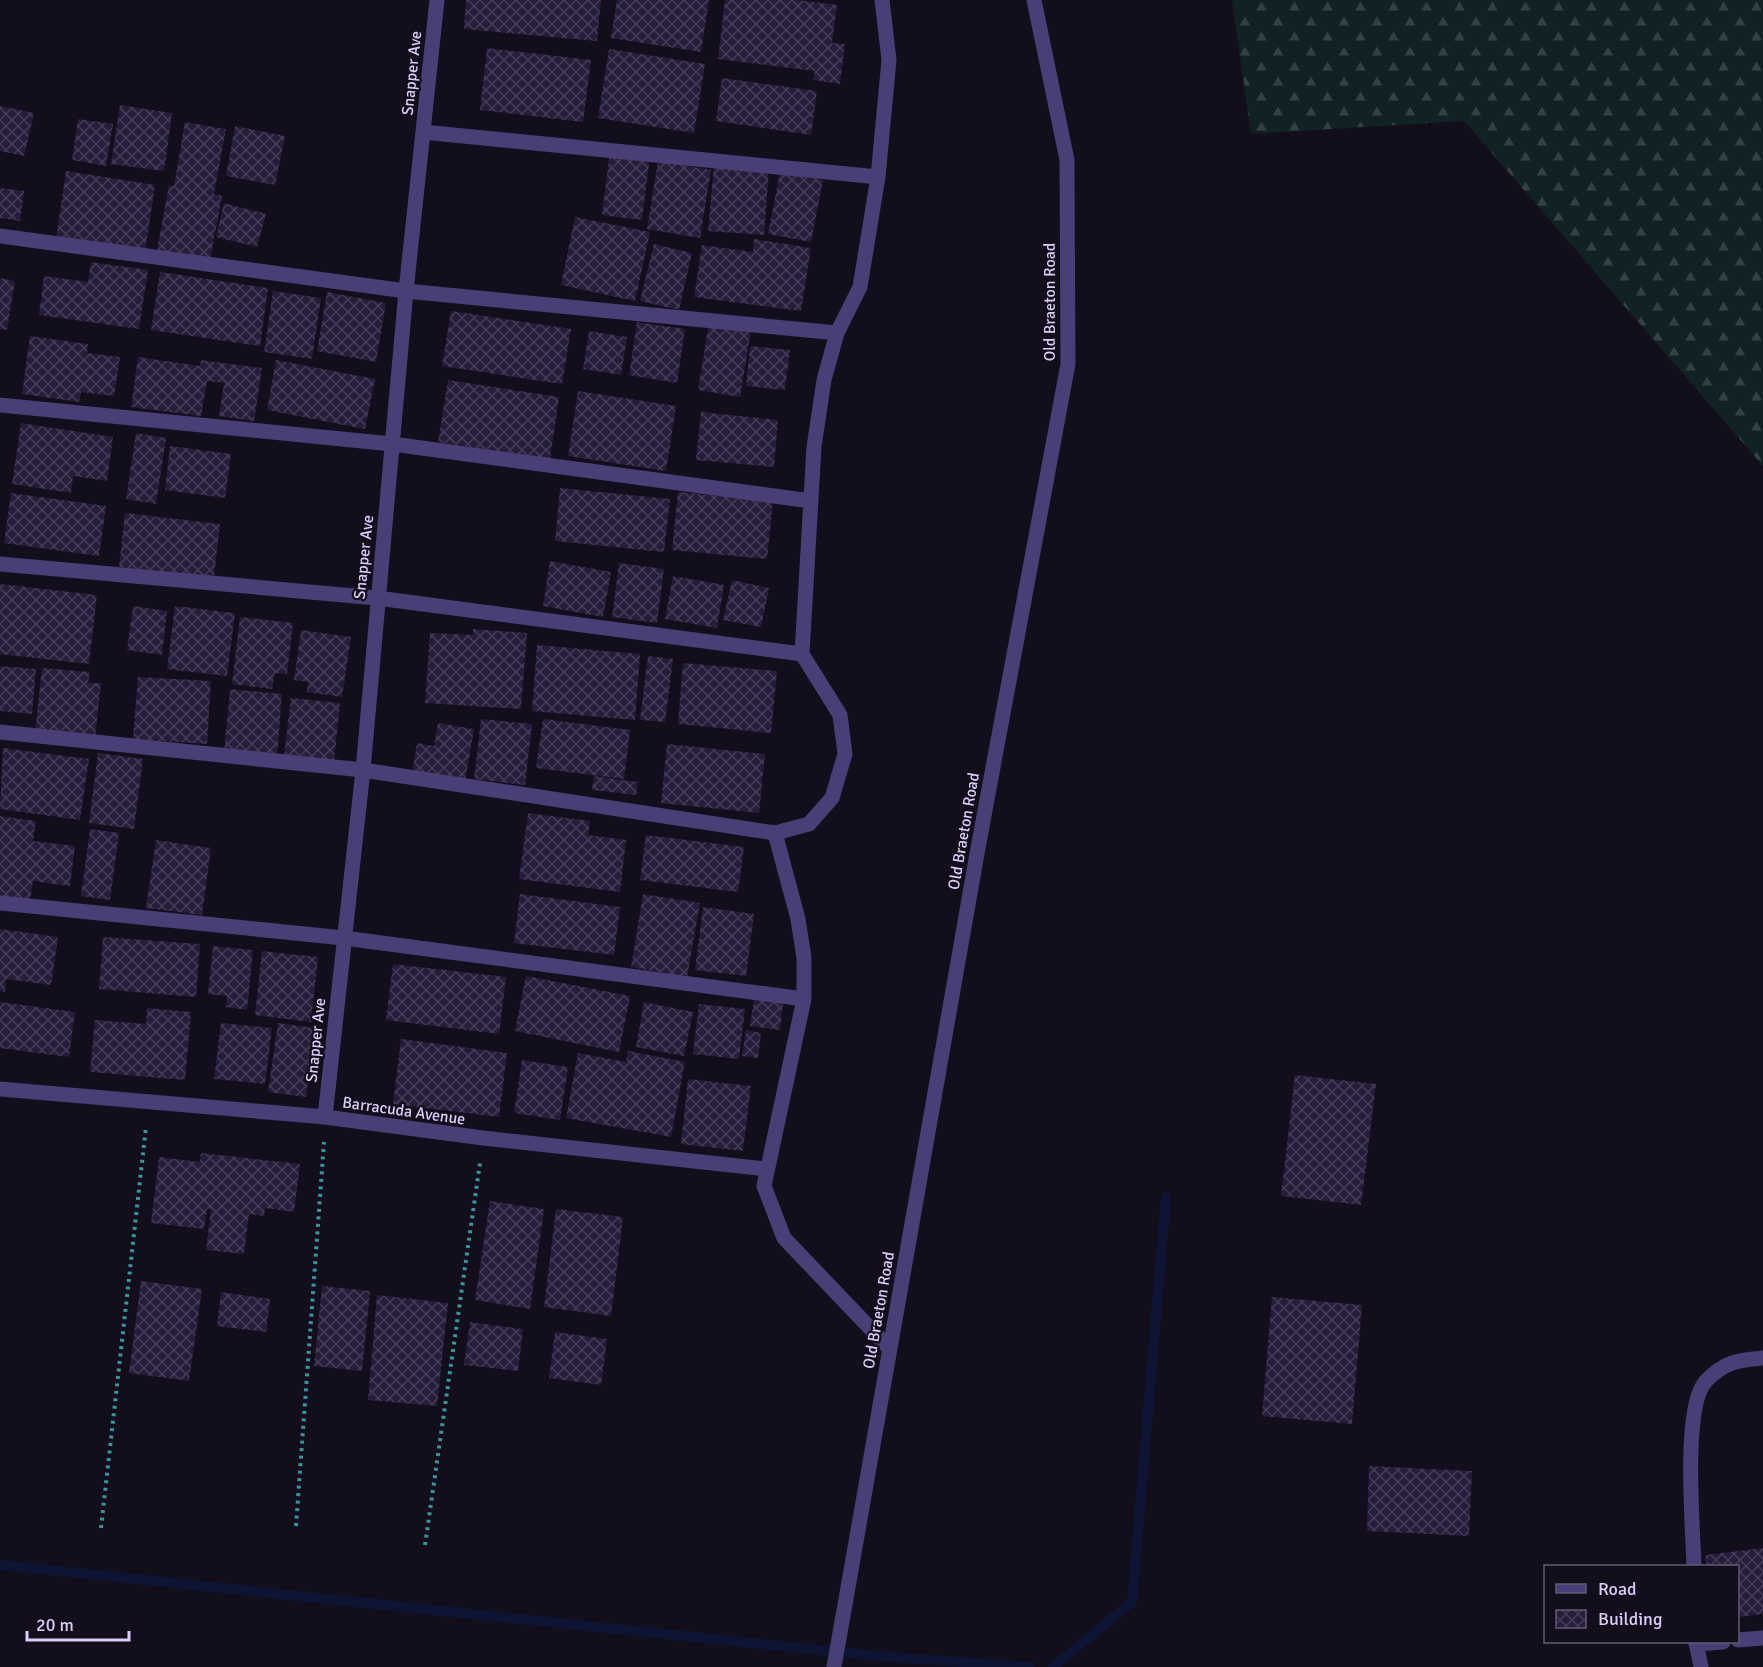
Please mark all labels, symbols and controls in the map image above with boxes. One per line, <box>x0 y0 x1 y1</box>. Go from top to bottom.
street label: Snapper Ave <box>398 30 426 116</box>
street label: Old Braeton Road <box>1040 243 1060 361</box>
street label: Snapper Ave <box>350 514 378 600</box>
street label: Old Braeton Road <box>944 771 984 891</box>
street label: Snapper Ave <box>302 997 330 1083</box>
street label: Barracuda Avenue <box>341 1092 467 1130</box>
street label: Old Braeton Road <box>859 1250 899 1370</box>
legend <box>1544 1565 1739 1643</box>
text: Road <box>1598 1578 1637 1600</box>
scale bar <box>27 1604 129 1642</box>
text: Building <box>1598 1608 1662 1630</box>
text: 20 m <box>36 1614 74 1636</box>

